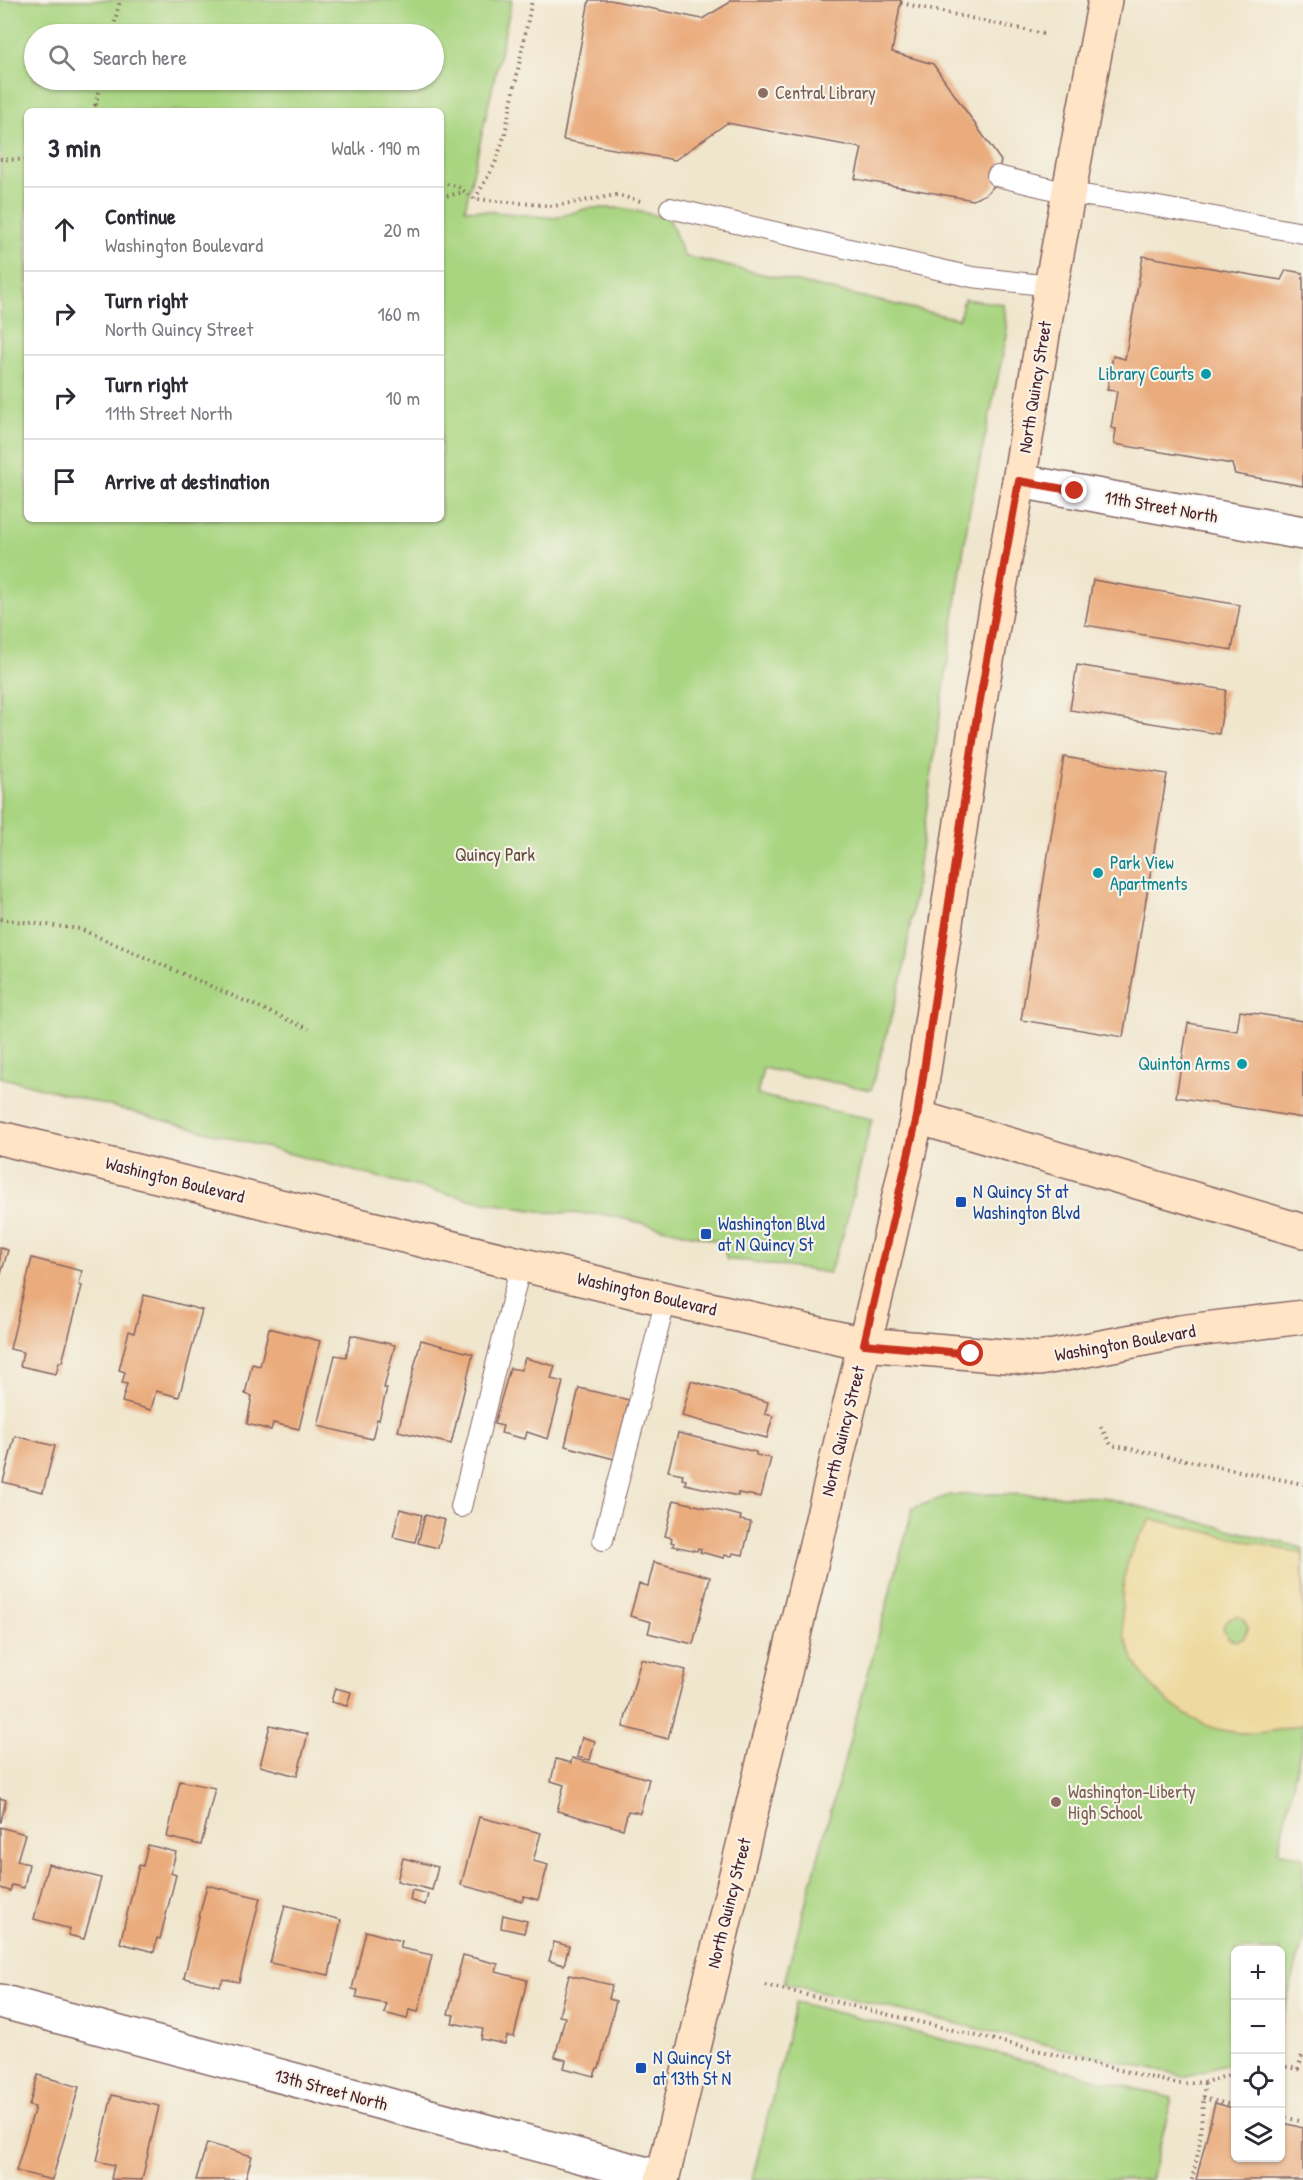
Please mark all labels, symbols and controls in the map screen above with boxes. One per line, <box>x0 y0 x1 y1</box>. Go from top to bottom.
search box <box>24 24 444 90</box>
icon: search <box>45 41 78 74</box>
text: Search here <box>93 42 187 72</box>
place label: Central Library <box>775 80 876 105</box>
marker: Central Library <box>756 86 770 100</box>
text: 3 min <box>48 130 101 165</box>
text: Walk · 190 m <box>331 134 420 161</box>
text: Continue <box>105 201 176 231</box>
icon: ahead <box>48 213 81 246</box>
text: 20 m <box>383 216 420 243</box>
text: Washington Boulevard <box>105 231 263 258</box>
text: Turn right <box>105 285 188 315</box>
icon: right <box>48 297 81 330</box>
text: 160 m <box>378 300 420 327</box>
text: North Quincy Street <box>105 315 253 342</box>
street label: North Quincy Street <box>1012 318 1057 455</box>
place label: Library Courts <box>1099 361 1194 386</box>
marker: Library Courts <box>1199 367 1213 381</box>
text: Turn right <box>105 369 188 399</box>
icon: right <box>48 381 81 414</box>
text: 10 m <box>386 384 420 411</box>
text: 11th Street North <box>105 399 232 426</box>
icon: arrive <box>48 465 81 498</box>
text: Arrive at destination <box>105 466 270 496</box>
route end <box>1061 477 1087 503</box>
street label: 11th Street North <box>1103 484 1220 529</box>
park label: Quincy Park <box>455 842 536 867</box>
place label: Park View Apartments <box>1110 850 1187 896</box>
marker: Park View Apartments <box>1091 866 1105 880</box>
place label: Quinton Arms <box>1138 1051 1230 1076</box>
marker: Quinton Arms <box>1235 1057 1249 1071</box>
street label: Washington Boulevard <box>103 1150 247 1209</box>
place label: N Quincy St at Washington Blvd <box>973 1179 1080 1225</box>
marker: N Quincy St at Washington Blvd <box>954 1195 968 1209</box>
place label: Washington Blvd at N Quincy St <box>718 1211 825 1257</box>
marker: Washington Blvd at N Quincy St <box>699 1227 713 1241</box>
street label: Washington Boulevard <box>575 1265 719 1322</box>
street label: Washington Boulevard <box>1053 1318 1197 1367</box>
route start <box>957 1340 983 1366</box>
street label: North Quincy Street <box>814 1362 871 1499</box>
place label: Washington-Liberty High School <box>1068 1779 1196 1825</box>
marker: Washington-Liberty High School <box>1049 1795 1063 1809</box>
street label: North Quincy Street <box>700 1834 757 1971</box>
map controls <box>1231 1946 1285 2162</box>
button: + <box>1231 1946 1285 2000</box>
button: − <box>1231 2000 1285 2054</box>
place label: N Quincy St at 13th St N <box>653 2045 732 2091</box>
button: locate <box>1231 2054 1285 2108</box>
marker: N Quincy St at 13th St N <box>634 2061 648 2075</box>
street label: 13th Street North <box>272 2062 391 2117</box>
button: layers <box>1231 2108 1285 2162</box>

